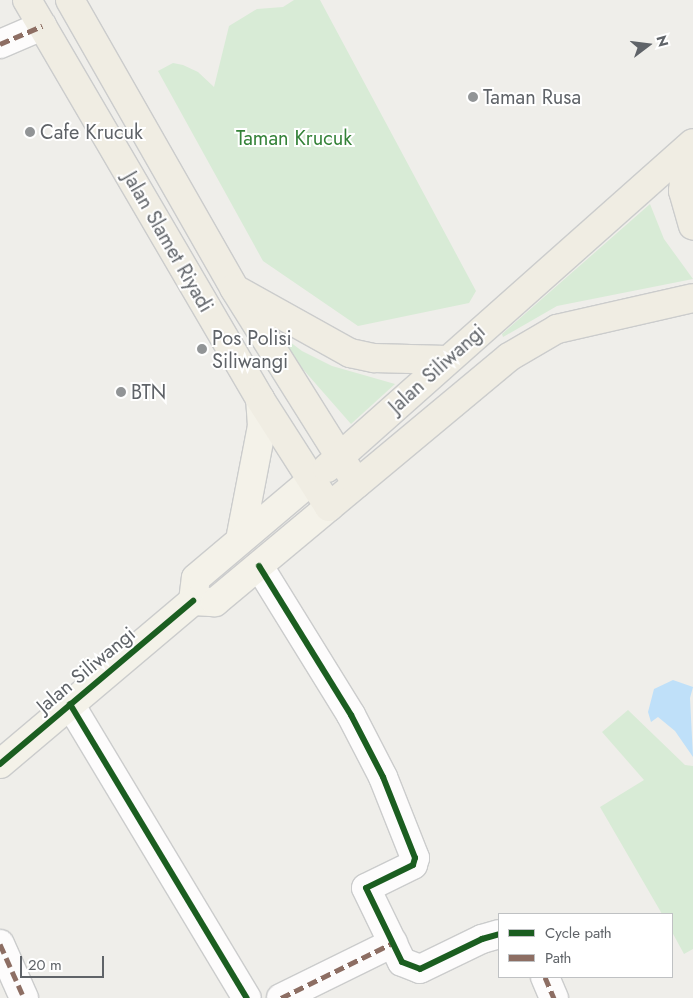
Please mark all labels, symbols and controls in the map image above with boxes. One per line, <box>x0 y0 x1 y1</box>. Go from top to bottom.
north arrow <box>623 20 673 70</box>
text: N <box>651 33 674 49</box>
place label: Taman Rusa <box>483 85 581 109</box>
marker: Taman Rusa <box>467 91 479 103</box>
place label: Cafe Krucuk <box>40 120 143 144</box>
marker: Cafe Krucuk <box>24 126 36 138</box>
park label: Taman Krucuk <box>236 126 352 150</box>
street label: Jalan Slamet Riyadi <box>118 167 218 317</box>
street label: Jalan Siliwangi <box>384 319 490 419</box>
place label: Pos Polisi Siliwangi <box>212 326 292 373</box>
marker: Pos Polisi Siliwangi <box>196 343 208 355</box>
place label: BTN <box>131 380 166 404</box>
marker: BTN <box>115 386 127 398</box>
street label: Jalan Siliwangi <box>32 622 140 718</box>
legend <box>498 913 673 978</box>
text: Cycle path <box>545 922 612 944</box>
scale bar <box>22 946 106 978</box>
text: Path <box>545 947 571 969</box>
text: 20 m <box>28 954 62 976</box>

